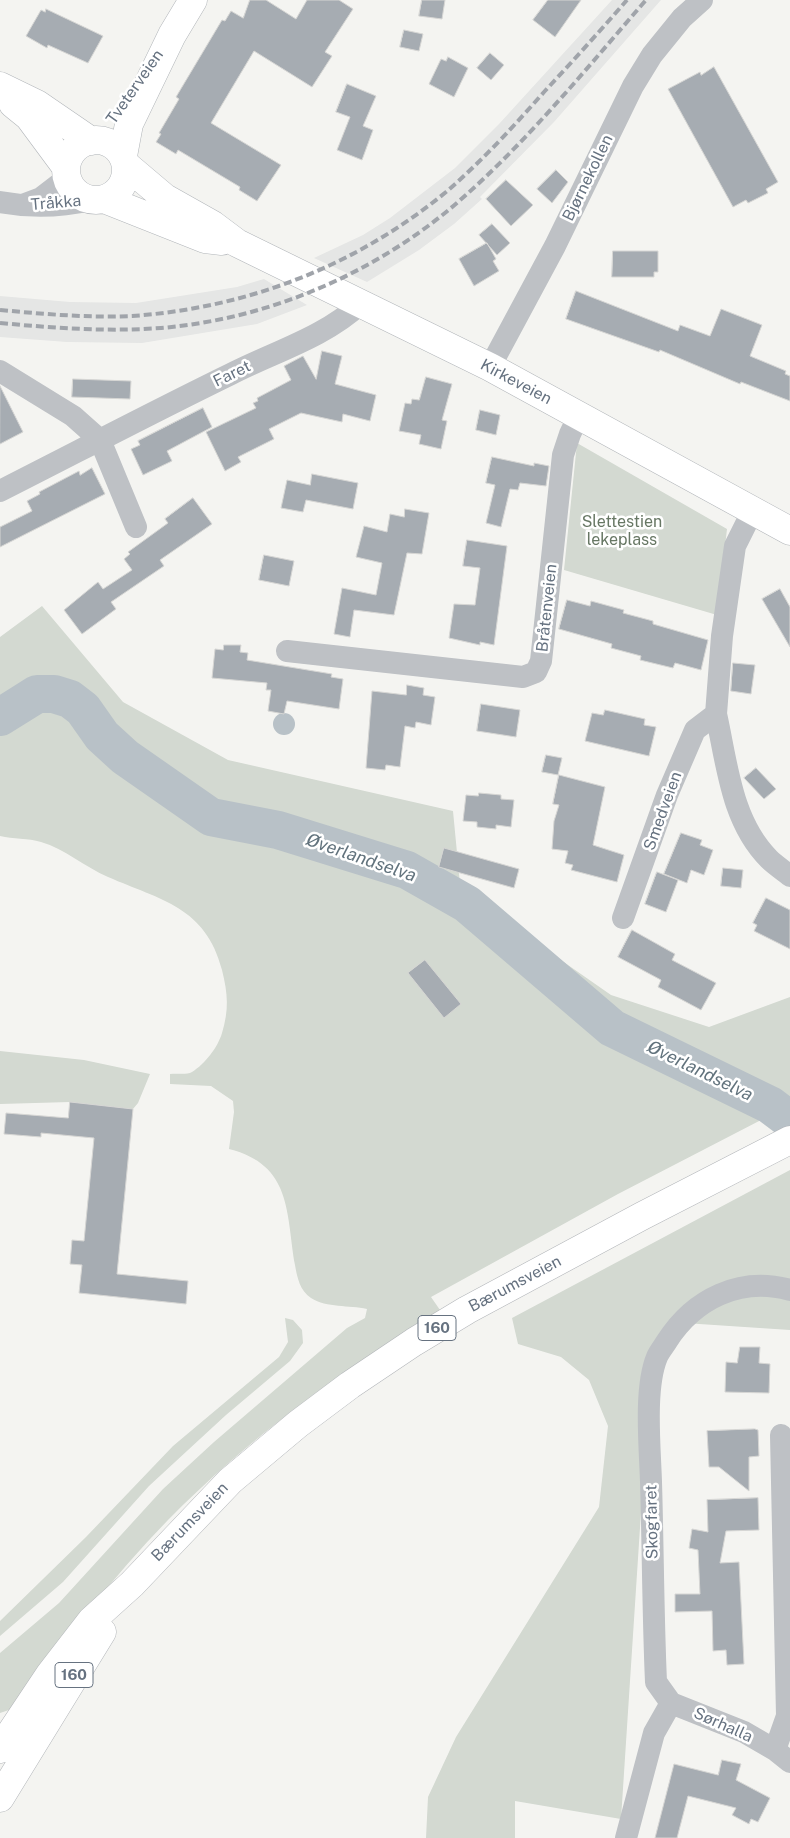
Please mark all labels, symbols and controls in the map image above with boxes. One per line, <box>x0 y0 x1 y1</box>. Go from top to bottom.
street label: Tveterveien <box>102 46 168 128</box>
street label: Bjørnekollen <box>559 132 617 224</box>
street label: Tråkka <box>30 191 82 215</box>
street label: Kirkeveien <box>477 355 555 409</box>
street label: Faret <box>210 357 254 391</box>
park label: Slettestien lekeplass <box>582 512 662 550</box>
street label: Bråtenveien <box>533 563 561 653</box>
street label: Smedveien <box>640 769 686 853</box>
water label: Øverlandselva <box>303 829 419 887</box>
water label: Øverlandselva <box>644 1036 756 1106</box>
street label: Bærumsveien <box>465 1252 565 1316</box>
road number: 160 <box>418 1316 456 1340</box>
street label: Bærumsveien <box>148 1479 232 1565</box>
street label: Skogfaret <box>642 1484 662 1560</box>
road number: 160 <box>55 1662 93 1688</box>
street label: Sørhalla <box>690 1703 756 1747</box>

